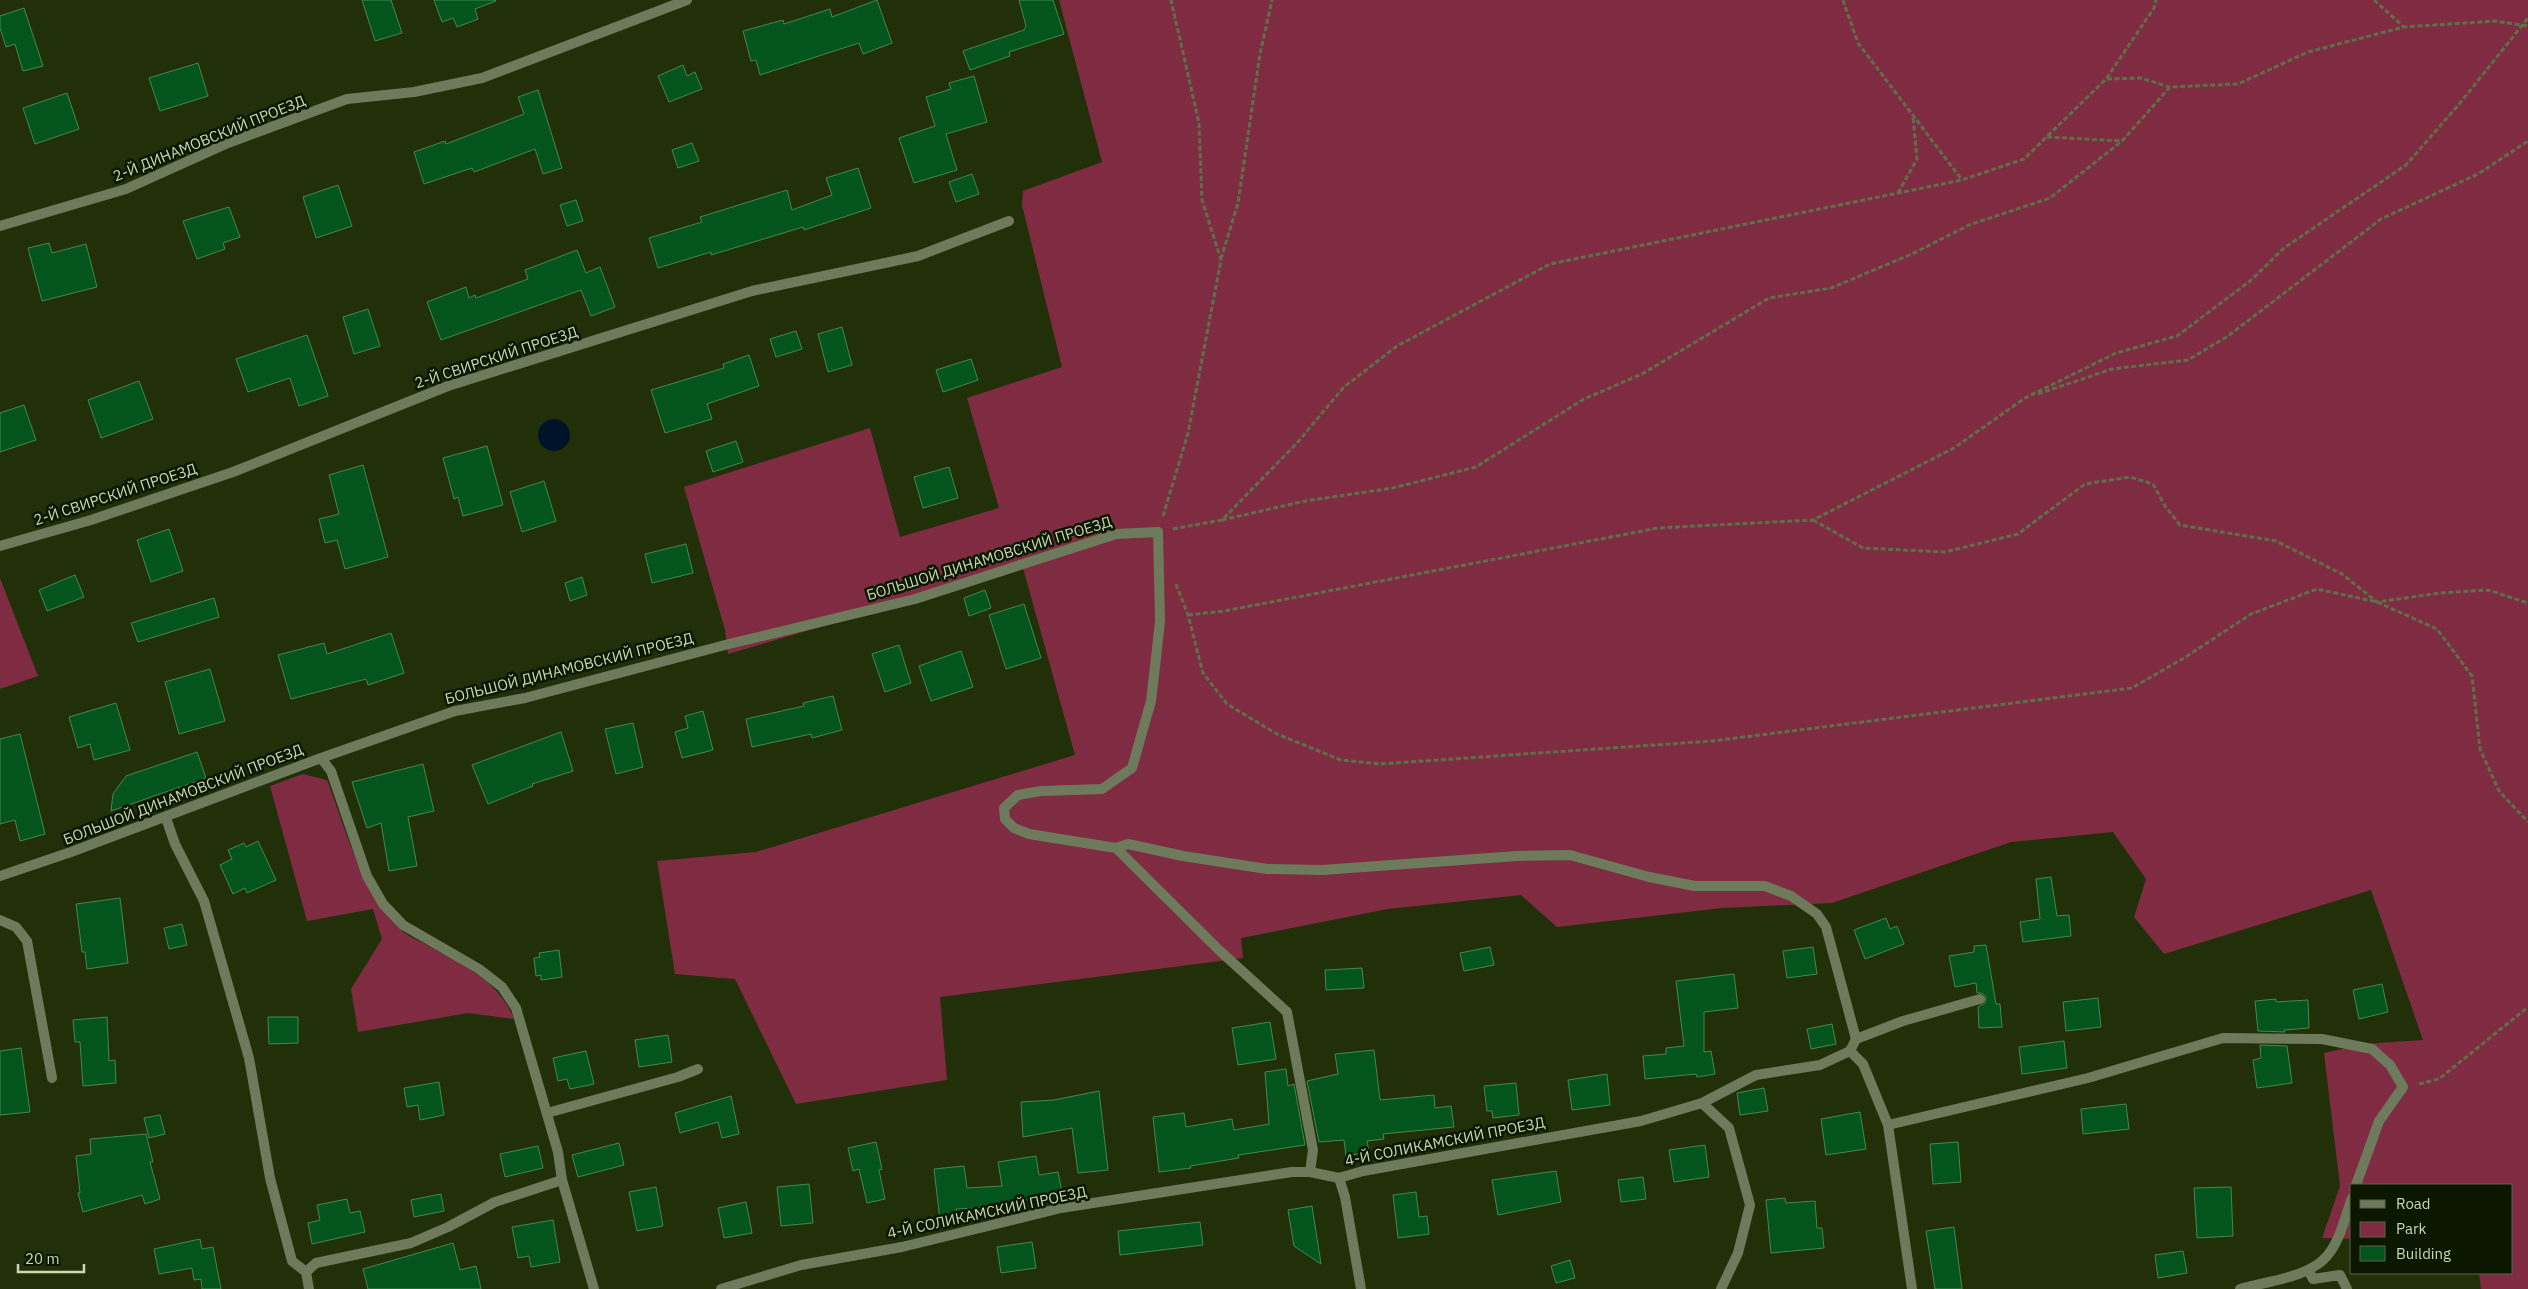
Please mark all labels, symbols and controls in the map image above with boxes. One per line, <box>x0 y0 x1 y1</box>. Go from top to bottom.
street label: 2-Й ДИНАМОВСКИЙ ПРОЕЗД <box>110 91 308 185</box>
street label: 2-Й СВИРСКИЙ ПРОЕЗД <box>412 322 580 392</box>
street label: 2-Й СВИРСКИЙ ПРОЕЗД <box>31 459 199 529</box>
street label: БОЛЬШОЙ ДИНАМОВСКИЙ ПРОЕЗД <box>864 512 1114 604</box>
street label: БОЛЬШОЙ ДИНАМОВСКИЙ ПРОЕЗД <box>443 628 695 708</box>
street label: БОЛЬШОЙ ДИНАМОВСКИЙ ПРОЕЗД <box>60 739 306 849</box>
street label: 4-Й СОЛИКАМСКИЙ ПРОЕЗД <box>1343 1112 1547 1170</box>
street label: 4-Й СОЛИКАМСКИЙ ПРОЕЗД <box>885 1182 1089 1242</box>
legend <box>2350 1184 2513 1274</box>
text: Road <box>2396 1194 2431 1213</box>
text: Park <box>2396 1219 2426 1238</box>
scale bar <box>18 1242 84 1274</box>
text: Building <box>2396 1244 2451 1263</box>
text: 20 m <box>25 1249 60 1268</box>

